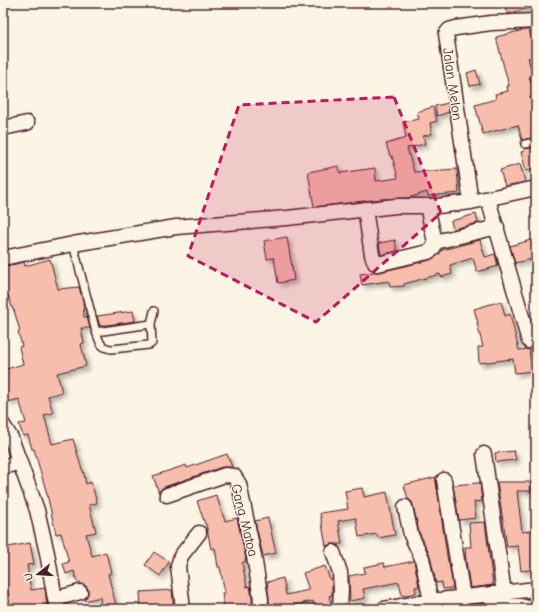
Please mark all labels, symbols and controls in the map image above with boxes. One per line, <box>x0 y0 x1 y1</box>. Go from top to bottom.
street label: Jalan Melon <box>439 47 466 122</box>
street label: Gang Matoa <box>227 482 262 558</box>
north arrow <box>18 554 58 594</box>
text: U <box>22 571 36 582</box>

